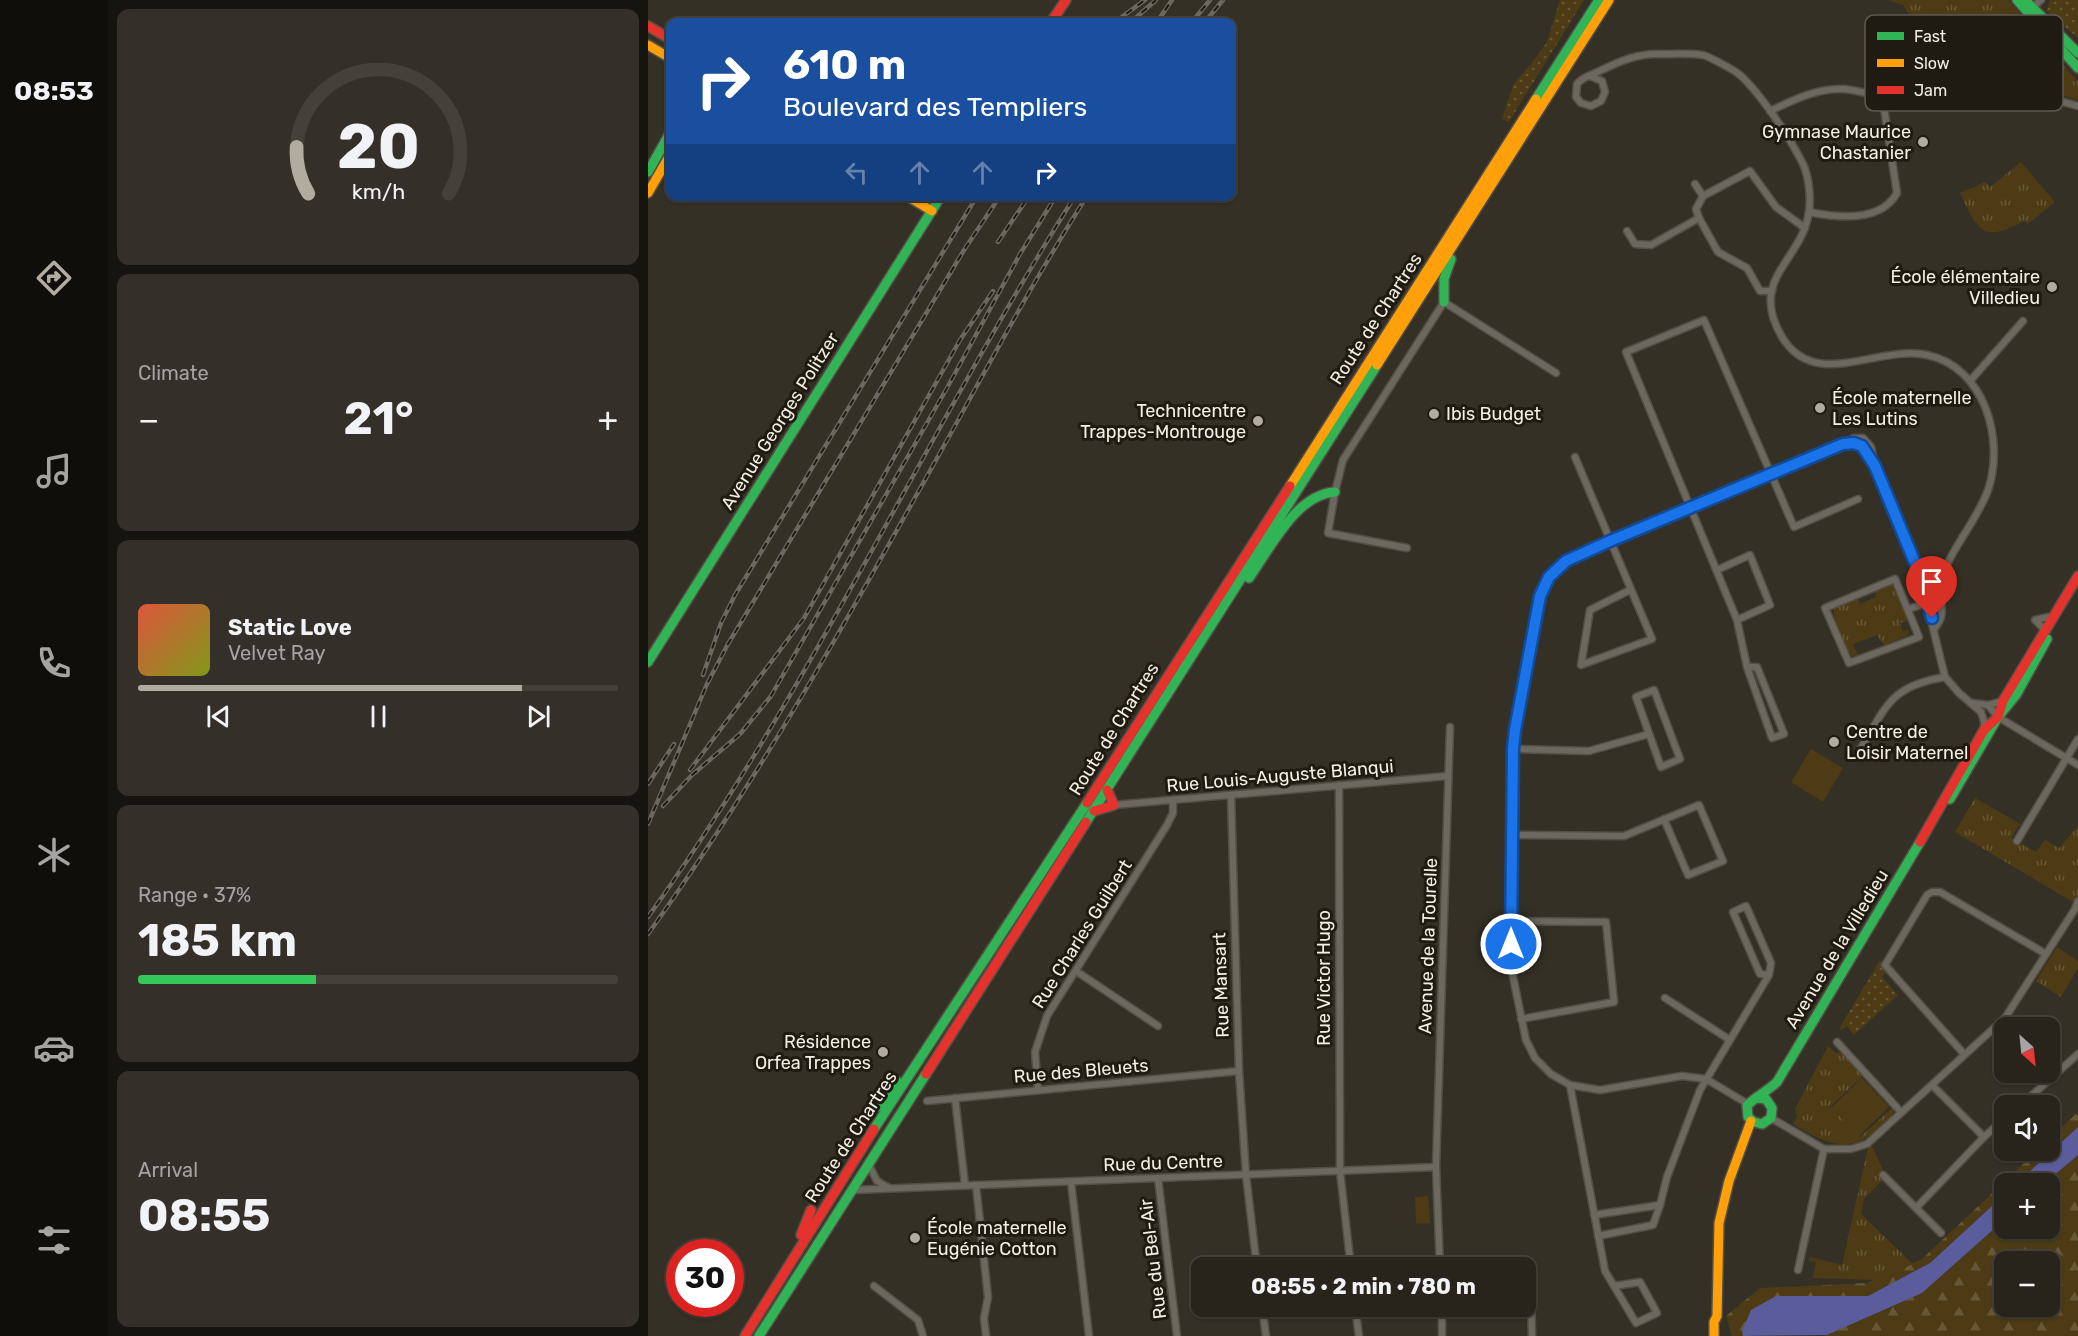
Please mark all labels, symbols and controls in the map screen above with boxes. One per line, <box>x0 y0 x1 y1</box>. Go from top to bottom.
legend <box>1865 15 2063 111</box>
text: Fast <box>1914 27 1946 46</box>
text: 610 m <box>783 40 906 90</box>
icon: right <box>684 42 762 120</box>
text: Slow <box>1914 54 1950 73</box>
text: 08:53 <box>14 75 94 107</box>
text: Jam <box>1914 81 1947 100</box>
text: Boulevard des Templiers <box>783 91 1087 123</box>
text: 20 <box>337 110 419 184</box>
place label: Gymnase Maurice Chastanier <box>1762 121 1911 164</box>
marker: Gymnase Maurice Chastanier <box>1916 135 1930 149</box>
icon: left <box>840 156 873 189</box>
icon: ahead <box>903 156 936 189</box>
icon: ahead <box>966 156 999 189</box>
icon: right <box>1029 156 1062 189</box>
text: km/h <box>351 180 405 205</box>
street label: Route de Chartres <box>1325 249 1427 389</box>
icon: directions <box>33 257 75 299</box>
place label: École élémentaire Villedieu <box>1891 266 2040 309</box>
marker: École élémentaire Villedieu <box>2045 280 2059 294</box>
street label: Avenue Georges Politzer <box>716 328 844 514</box>
text: Climate <box>138 361 209 385</box>
place label: École maternelle Les Lutins <box>1832 387 1972 430</box>
text: 21° <box>343 392 414 445</box>
text: − <box>138 400 159 439</box>
text: + <box>597 400 618 439</box>
place label: Technicentre Trappes-Montrouge <box>1080 400 1246 443</box>
marker: École maternelle Les Lutins <box>1813 401 1827 415</box>
place label: Ibis Budget <box>1446 403 1541 425</box>
marker: Ibis Budget <box>1427 407 1441 421</box>
marker: Technicentre Trappes-Montrouge <box>1251 414 1265 428</box>
icon: music <box>33 450 75 492</box>
pin <box>1906 556 1957 618</box>
icon: arrive <box>1915 565 1948 598</box>
text: Static Love <box>228 614 352 641</box>
text: Velvet Ray <box>228 641 326 665</box>
icon: phone <box>33 642 75 684</box>
street label: Route de Chartres <box>1064 659 1164 799</box>
icon: previous <box>202 700 235 733</box>
icon: pause <box>362 700 395 733</box>
icon: next <box>522 700 555 733</box>
place label: Centre de Loisir Maternel <box>1846 721 1968 764</box>
marker: Centre de Loisir Maternel <box>1827 735 1841 749</box>
street label: Rue Louis-Auguste Blanqui <box>1165 755 1395 797</box>
icon: climate <box>33 834 75 876</box>
street label: Rue Charles Guilbert <box>1027 855 1137 1013</box>
street label: Avenue de la Tourelle <box>1414 857 1442 1035</box>
street label: Avenue de la Villedieu <box>1781 865 1893 1033</box>
text: Range · 37% <box>138 883 251 907</box>
street label: Rue Victor Hugo <box>1313 910 1335 1046</box>
position arrow <box>1479 912 1543 976</box>
text: 185 km <box>138 914 297 967</box>
street label: Rue Mansart <box>1208 932 1234 1038</box>
north arrow <box>1994 1017 2060 1083</box>
map controls <box>1994 1017 2060 1317</box>
icon: car <box>33 1027 75 1069</box>
place label: Résidence Orfea Trappes <box>755 1031 871 1074</box>
marker: Résidence Orfea Trappes <box>876 1045 890 1059</box>
street label: Rue des Bleuets <box>1013 1054 1149 1088</box>
street label: Route de Chartres <box>800 1067 902 1207</box>
button: sound <box>1994 1095 2060 1161</box>
street label: Rue du Centre <box>1103 1150 1223 1176</box>
text: Arrival <box>138 1158 198 1182</box>
button: + <box>1994 1173 2060 1239</box>
text: 08:55 <box>138 1189 270 1242</box>
street label: Rue du Bel-Air <box>1135 1197 1171 1320</box>
place label: École maternelle Eugénie Cotton <box>927 1217 1067 1260</box>
icon: filters <box>33 1219 75 1261</box>
marker: École maternelle Eugénie Cotton <box>908 1231 922 1245</box>
speed limit sign: 30 <box>666 1239 744 1317</box>
button: − <box>1994 1251 2060 1317</box>
text: 08:55 · 2 min · 780 m <box>1251 1273 1476 1300</box>

